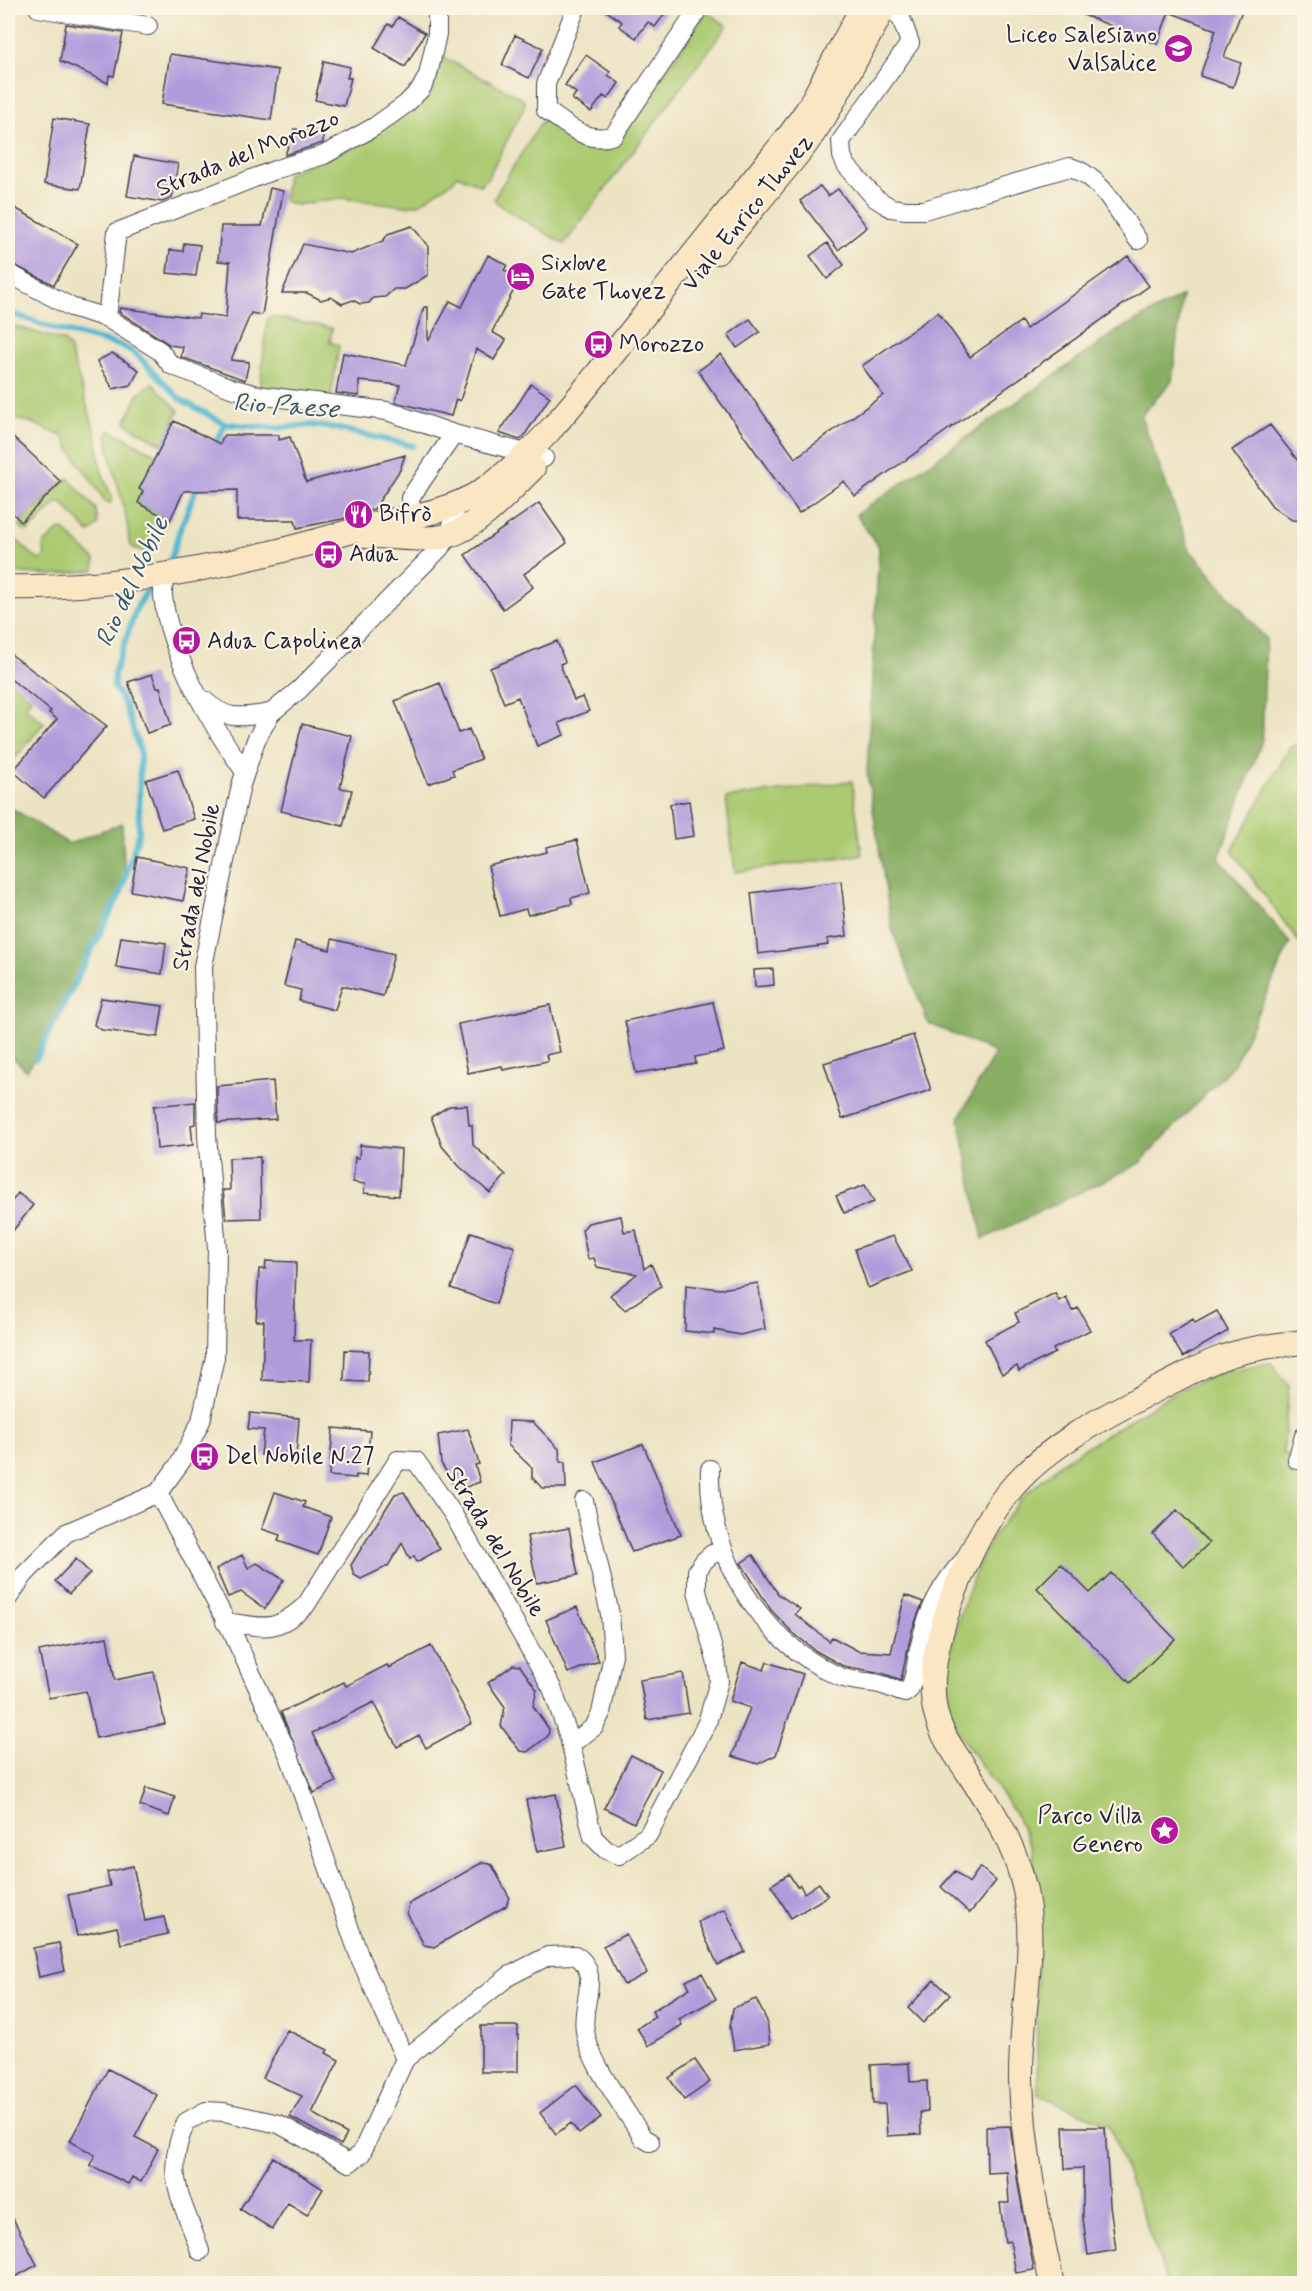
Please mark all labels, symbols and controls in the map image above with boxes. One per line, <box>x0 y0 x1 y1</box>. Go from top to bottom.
place label: Liceo Salesiano Valsalice <box>1006 20 1157 79</box>
school or university icon: Liceo Salesiano Valsalice <box>1162 33 1194 65</box>
street label: Strada del Morozzo <box>152 103 344 205</box>
street label: Viale Enrico Thovez <box>675 128 821 298</box>
place label: Sixlove Gate Thovez <box>541 248 666 307</box>
hotel icon: Sixlove Gate Thovez <box>504 261 536 293</box>
bus stop icon: Morozzo <box>582 328 614 360</box>
place label: Morozzo <box>619 329 704 360</box>
water label: Rio Paese <box>232 386 341 428</box>
restaurant icon: Bifrò <box>342 498 374 530</box>
place label: Bifrò <box>379 499 432 530</box>
water label: Rio del Nobile <box>88 511 178 653</box>
bus stop icon: Adua <box>312 538 344 570</box>
place label: Adua <box>349 539 399 570</box>
bus stop icon: Adua Capolinea <box>170 625 202 657</box>
place label: Adua Capolinea <box>207 626 362 657</box>
street label: Strada del Nobile <box>166 800 228 974</box>
bus stop icon: Del Nobile N.27 <box>188 1440 220 1472</box>
place label: Del Nobile N.27 <box>225 1441 374 1472</box>
street label: Strada del Nobile <box>438 1461 552 1623</box>
place label: Parco Villa Genero <box>1037 1801 1143 1860</box>
place icon: Parco Villa Genero <box>1148 1814 1180 1846</box>

